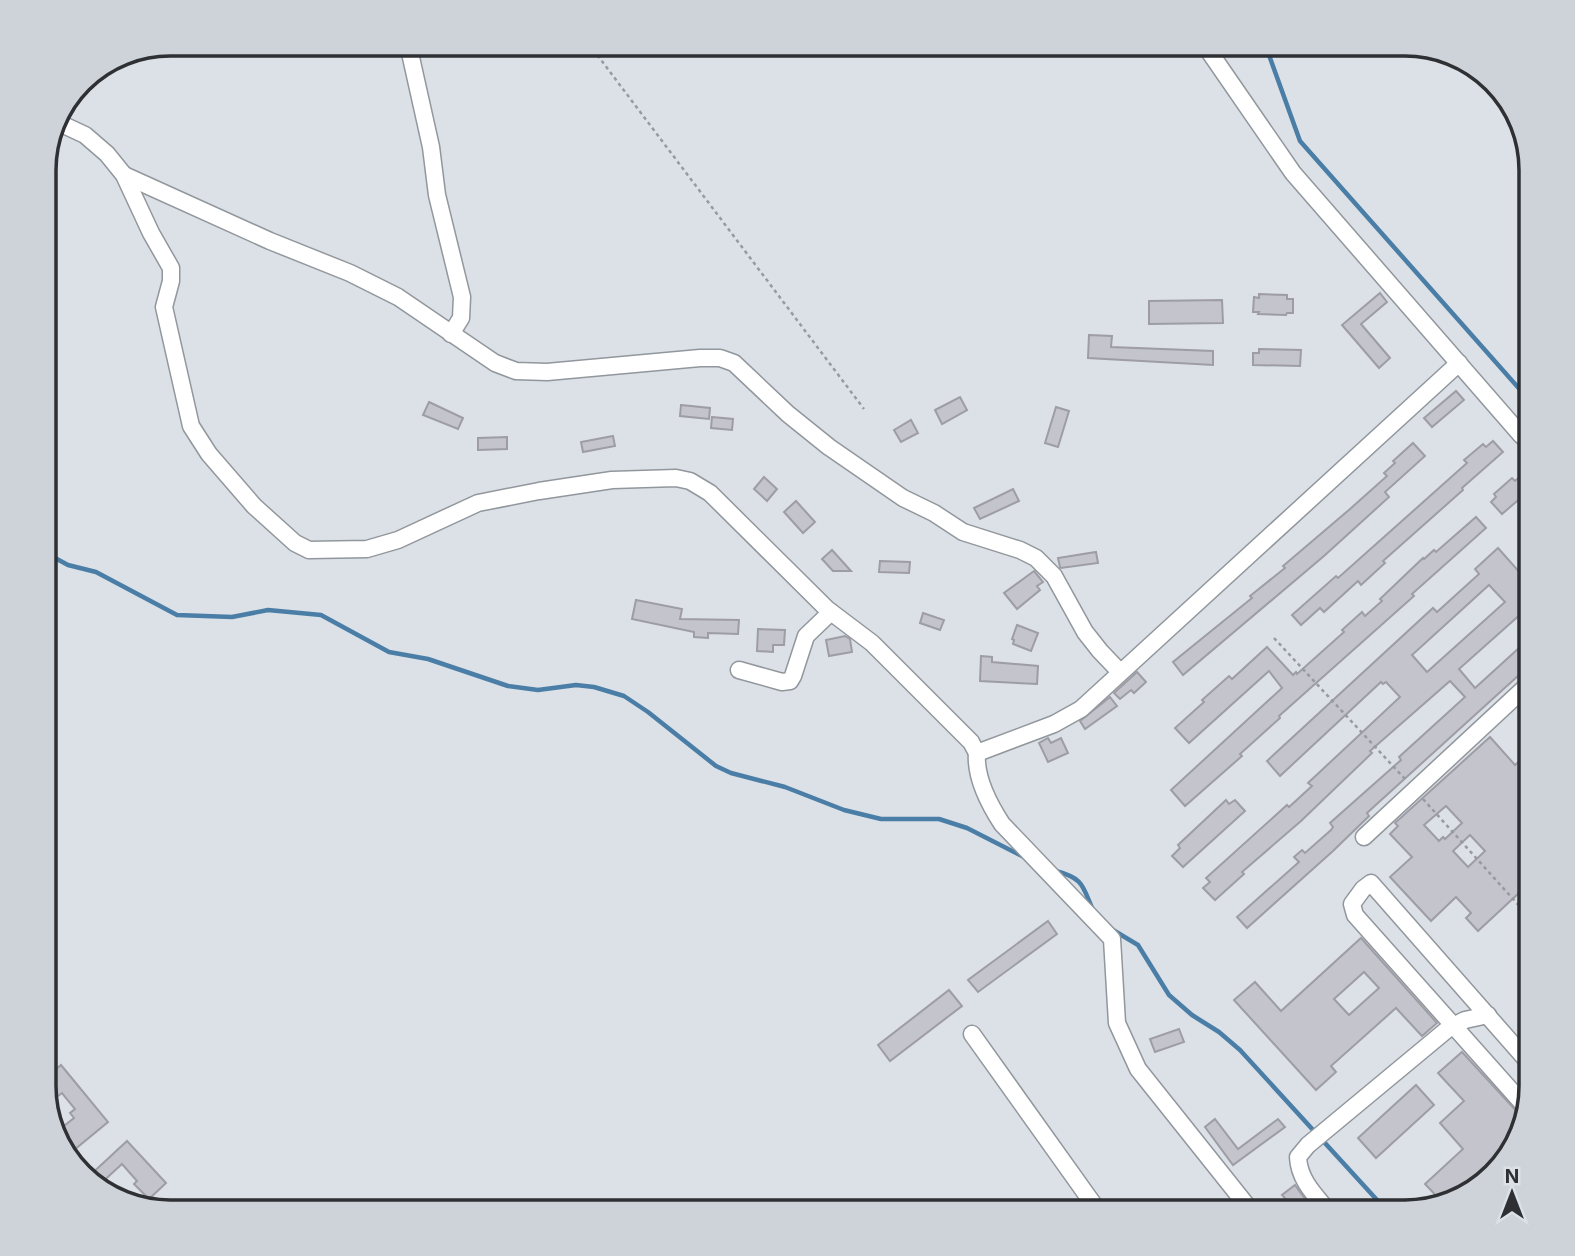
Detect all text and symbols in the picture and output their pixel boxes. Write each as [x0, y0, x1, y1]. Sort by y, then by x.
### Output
north arrow [1477, 1158, 1547, 1228]
text: N [1505, 1165, 1519, 1188]

